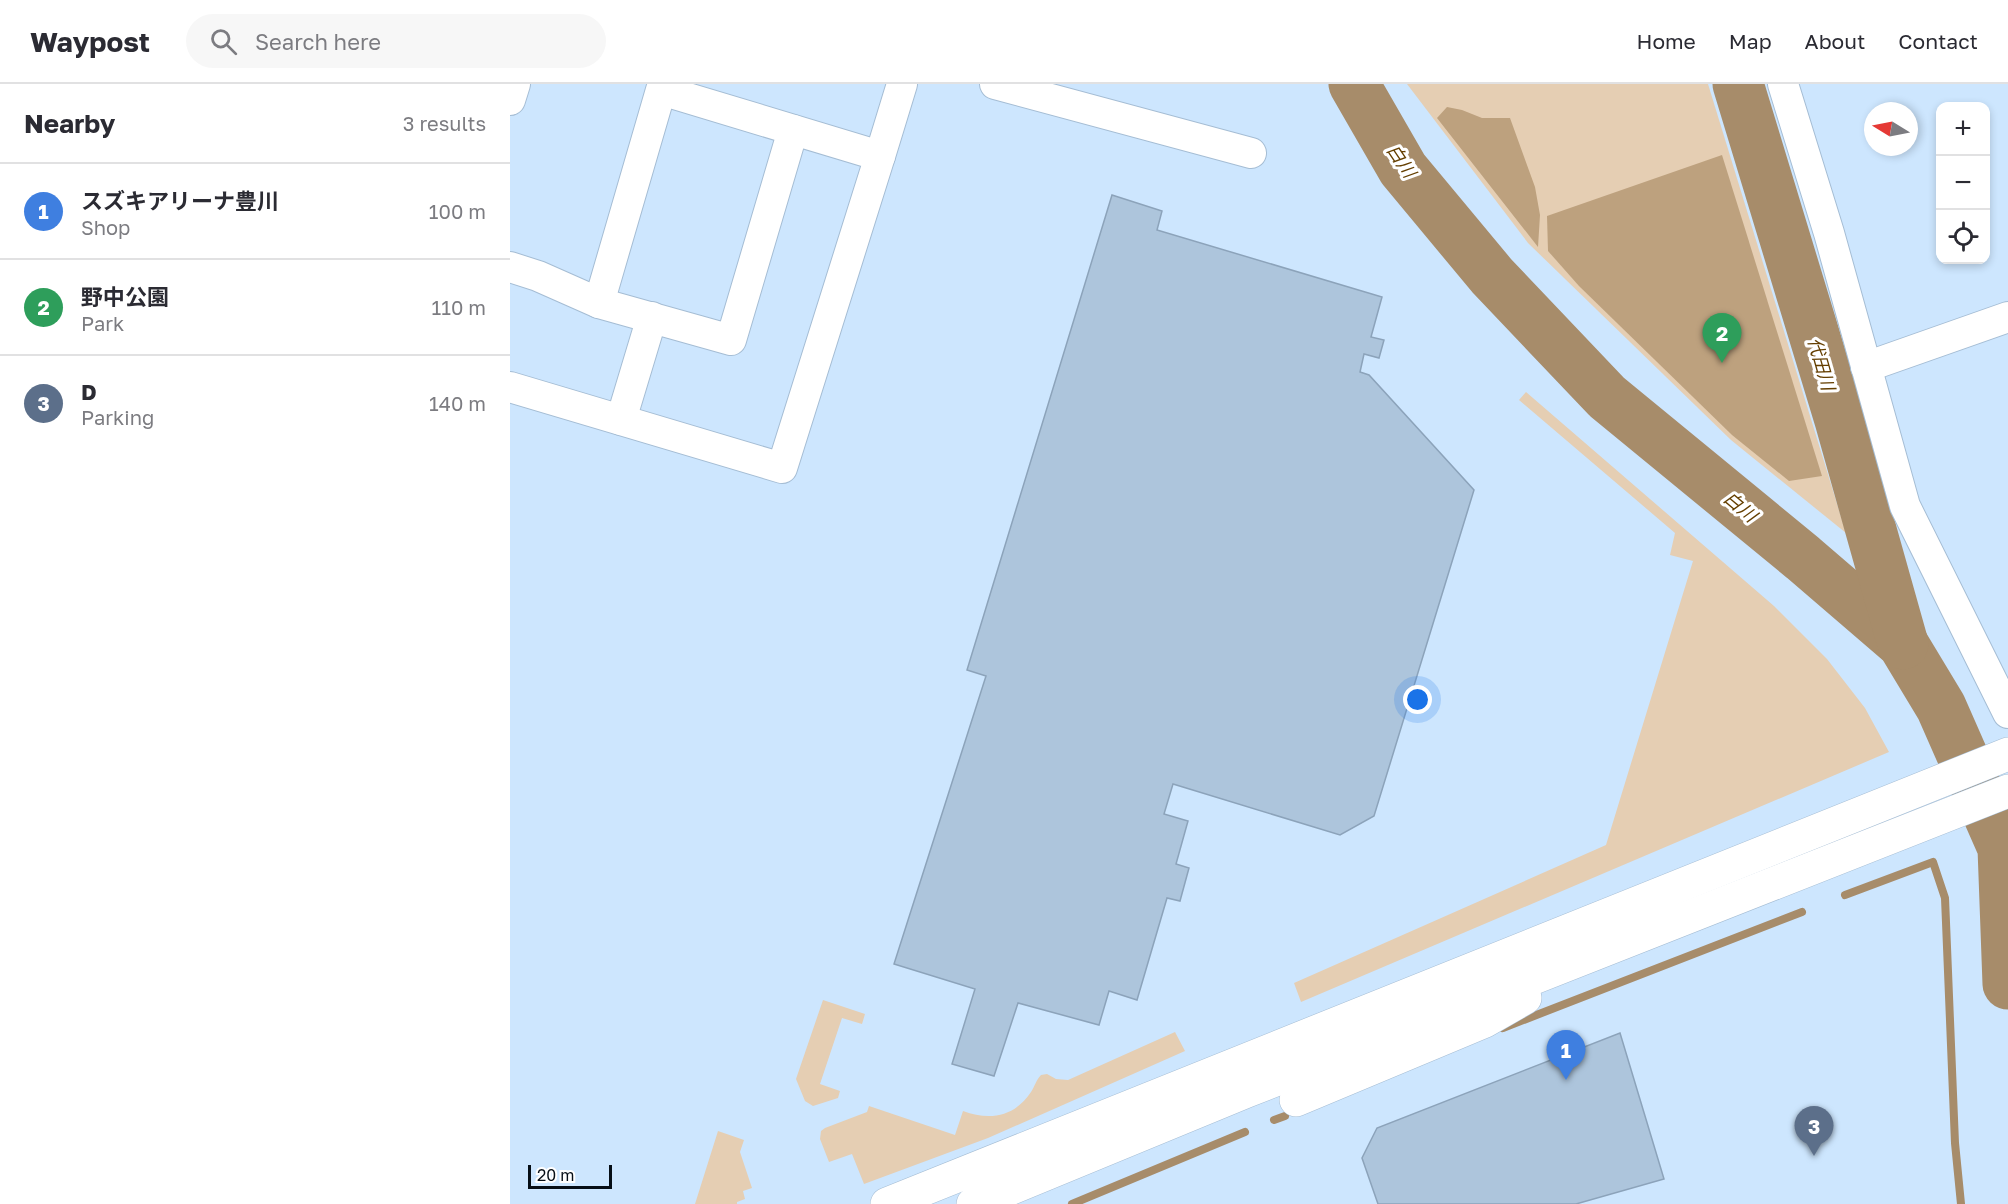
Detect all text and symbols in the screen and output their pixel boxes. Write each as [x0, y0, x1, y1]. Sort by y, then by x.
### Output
search box [186, 14, 606, 68]
text: Waypost [30, 25, 150, 58]
icon: search [207, 25, 240, 58]
text: Search here [255, 28, 381, 55]
text: Home [1636, 28, 1696, 54]
text: Map [1729, 28, 1772, 54]
text: About [1805, 28, 1865, 54]
text: Contact [1898, 28, 1978, 54]
north arrow [1864, 102, 1918, 156]
map controls [1936, 102, 1990, 264]
button: + [1936, 102, 1990, 156]
text: Nearby [24, 108, 115, 139]
text: 3 results [403, 111, 486, 135]
water label: 白川 [1383, 139, 1422, 183]
button: − [1936, 156, 1990, 210]
text: スズキアリーナ豊川 [81, 187, 279, 214]
text: 1 [38, 199, 49, 223]
text: 100 m [429, 199, 486, 223]
button: locate [1936, 210, 1990, 264]
text: Shop [81, 215, 130, 239]
text: 野中公園 [81, 283, 169, 310]
text: 2 [37, 295, 50, 319]
text: 110 m [432, 295, 486, 319]
text: Park [81, 311, 124, 335]
pin: 2 [1702, 314, 1742, 363]
water label: 代田川 [1804, 335, 1841, 395]
text: D [81, 378, 97, 405]
text: 3 [37, 391, 50, 415]
text: 140 m [429, 391, 486, 415]
text: Parking [81, 405, 154, 429]
water label: 白川 [1720, 486, 1763, 528]
your location [1403, 685, 1432, 714]
pin: 1 [1546, 1030, 1586, 1080]
pin: 3 [1794, 1106, 1834, 1156]
scale bar [528, 1162, 612, 1190]
text: 20 m [537, 1165, 574, 1185]

